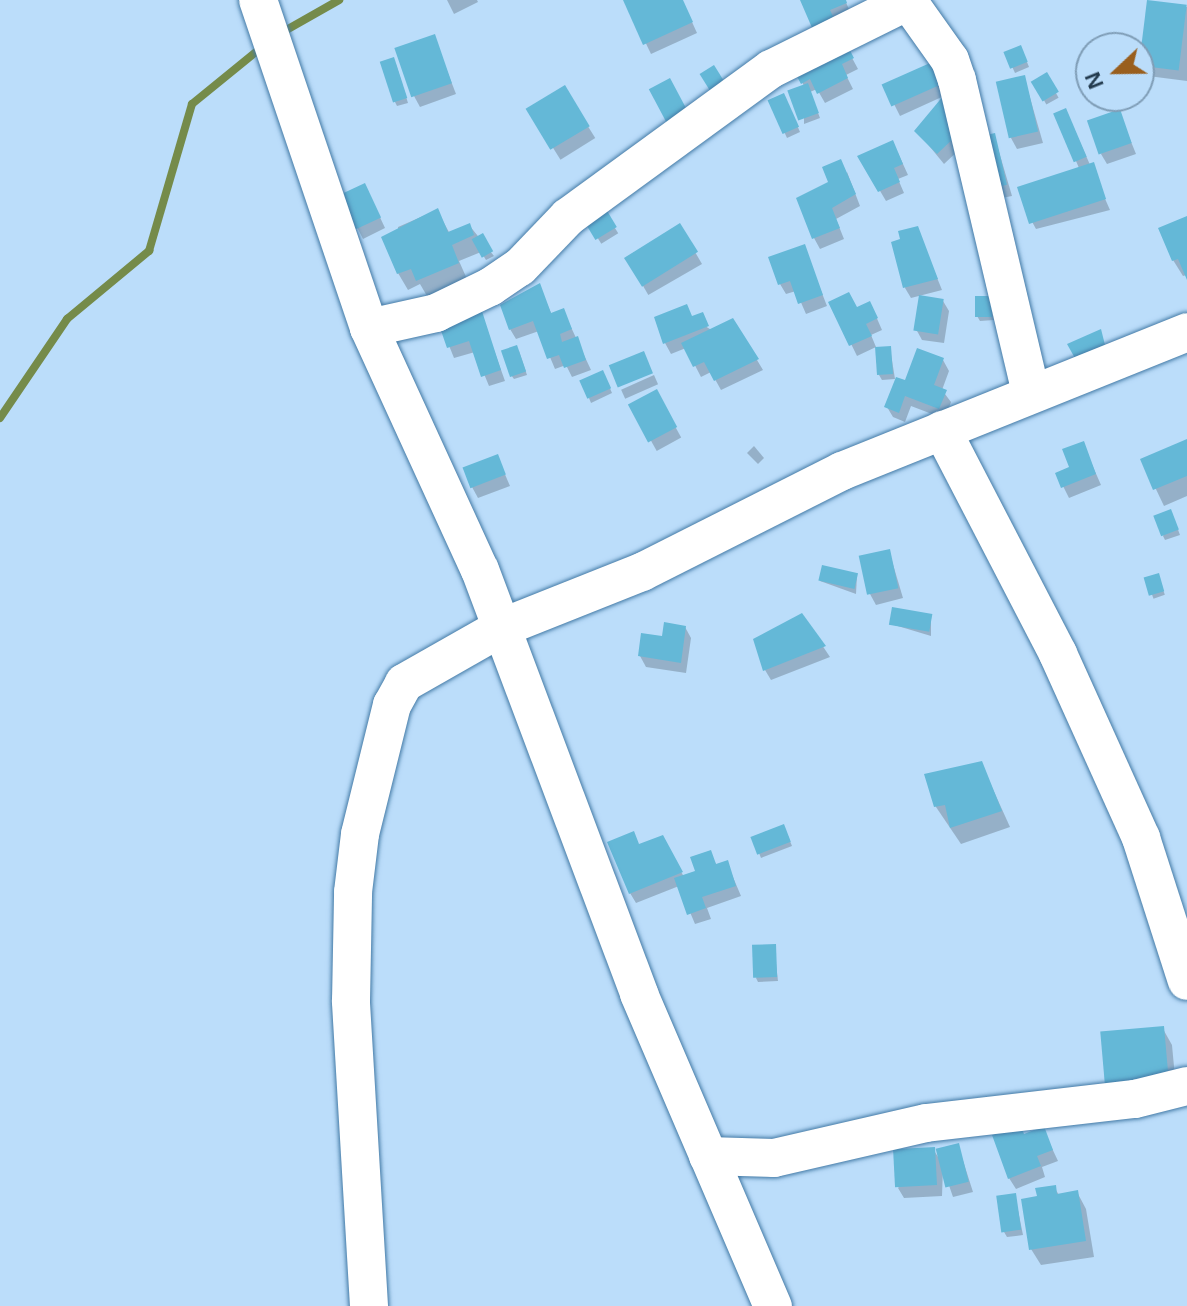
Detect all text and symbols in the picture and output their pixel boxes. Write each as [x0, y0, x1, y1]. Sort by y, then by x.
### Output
north arrow [1075, 32, 1155, 112]
text: N [1080, 68, 1109, 92]

